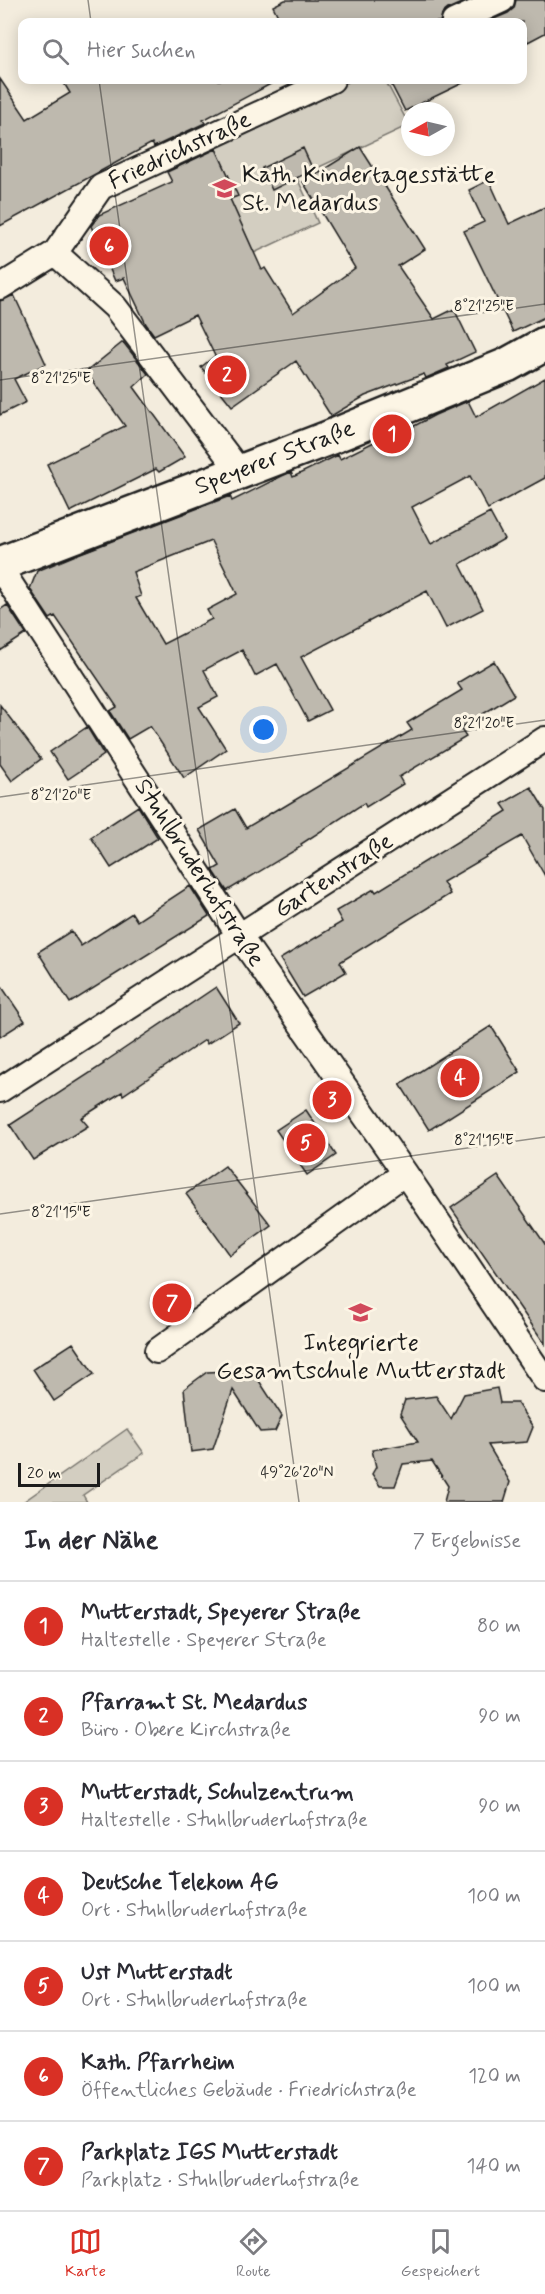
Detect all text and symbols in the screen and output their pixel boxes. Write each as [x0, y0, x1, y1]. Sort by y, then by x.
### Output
search box [18, 18, 527, 84]
icon: search [39, 35, 72, 68]
text: Hier suchen [87, 37, 196, 65]
north arrow [401, 102, 455, 156]
street label: Friedrichstraße [104, 104, 256, 198]
place label: Kath. Kindertagesstätte St. Medardus [242, 160, 495, 219]
school or university icon: Kath. Kindertagesstätte St. Medardus [211, 176, 237, 202]
pin: 6 [90, 224, 128, 268]
text: 8°21'25"E [454, 297, 514, 317]
pin: 2 [208, 352, 246, 398]
text: 8°21'25"E [31, 369, 91, 389]
pin: 1 [372, 412, 412, 456]
street label: Speyerer Straße [191, 413, 359, 503]
text: 8°21'20"E [454, 714, 515, 734]
your location [249, 715, 278, 744]
street label: Stuhlbruderhofstraße [127, 773, 271, 973]
text: 8°21'20"E [31, 786, 92, 806]
street label: Gartenstraße [269, 826, 399, 926]
pin: 4 [440, 1056, 480, 1100]
pin: 3 [312, 1078, 352, 1122]
pin: 5 [286, 1120, 326, 1166]
text: 8°21'15"E [454, 1131, 514, 1151]
text: 8°21'15"E [31, 1203, 91, 1223]
pin: 7 [152, 1280, 192, 1326]
school or university icon: Integrierte Gesamtschule Mutterstadt [348, 1300, 374, 1326]
place label: Integrierte Gesamtschule Mutterstadt [216, 1328, 506, 1387]
scale bar [18, 1460, 100, 1488]
text: 20 m [27, 1463, 61, 1484]
text: 49°26'20"N [261, 1463, 333, 1483]
text: In der Nähe [24, 1524, 158, 1558]
text: 7 Ergebnisse [413, 1528, 521, 1555]
text: Mutterstadt, Speyerer Straße [81, 1599, 361, 1627]
text: 1 [39, 1613, 48, 1640]
text: 80 m [477, 1613, 521, 1640]
text: Haltestelle · Speyerer Straße [81, 1627, 327, 1654]
text: Pfarramt St. Medardus [81, 1689, 307, 1717]
text: 2 [39, 1703, 48, 1730]
text: 90 m [478, 1703, 521, 1730]
text: Büro · Obere Kirchstraße [81, 1717, 291, 1744]
text: Mutterstadt, Schulzentrum [81, 1779, 354, 1807]
text: 3 [39, 1793, 48, 1820]
text: 90 m [478, 1793, 521, 1820]
text: Haltestelle · Stuhlbruderhofstraße [81, 1807, 368, 1834]
text: Deutsche Telekom AG [81, 1869, 278, 1897]
text: 4 [38, 1883, 49, 1910]
text: 100 m [467, 1883, 521, 1910]
text: Ort · Stuhlbruderhofstraße [81, 1897, 308, 1924]
text: Ust Mutterstadt [81, 1959, 233, 1987]
text: 5 [38, 1973, 50, 2000]
text: 100 m [467, 1973, 521, 2000]
text: Ort · Stuhlbruderhofstraße [81, 1987, 308, 2014]
text: Kath. Pfarrheim [81, 2049, 235, 2077]
text: 6 [38, 2063, 49, 2090]
text: 120 m [468, 2063, 521, 2090]
text: Öffentliches Gebäude · Friedrichstraße [81, 2077, 416, 2104]
text: Parkplatz IGS Mutterstadt [81, 2139, 338, 2167]
text: 7 [37, 2153, 50, 2180]
text: 140 m [467, 2153, 521, 2180]
text: Parkplatz · Stuhlbruderhofstraße [81, 2167, 359, 2194]
tab: Karte [65, 2225, 106, 2282]
tab: Route [236, 2225, 271, 2282]
tab: Gespeichert [401, 2225, 480, 2282]

